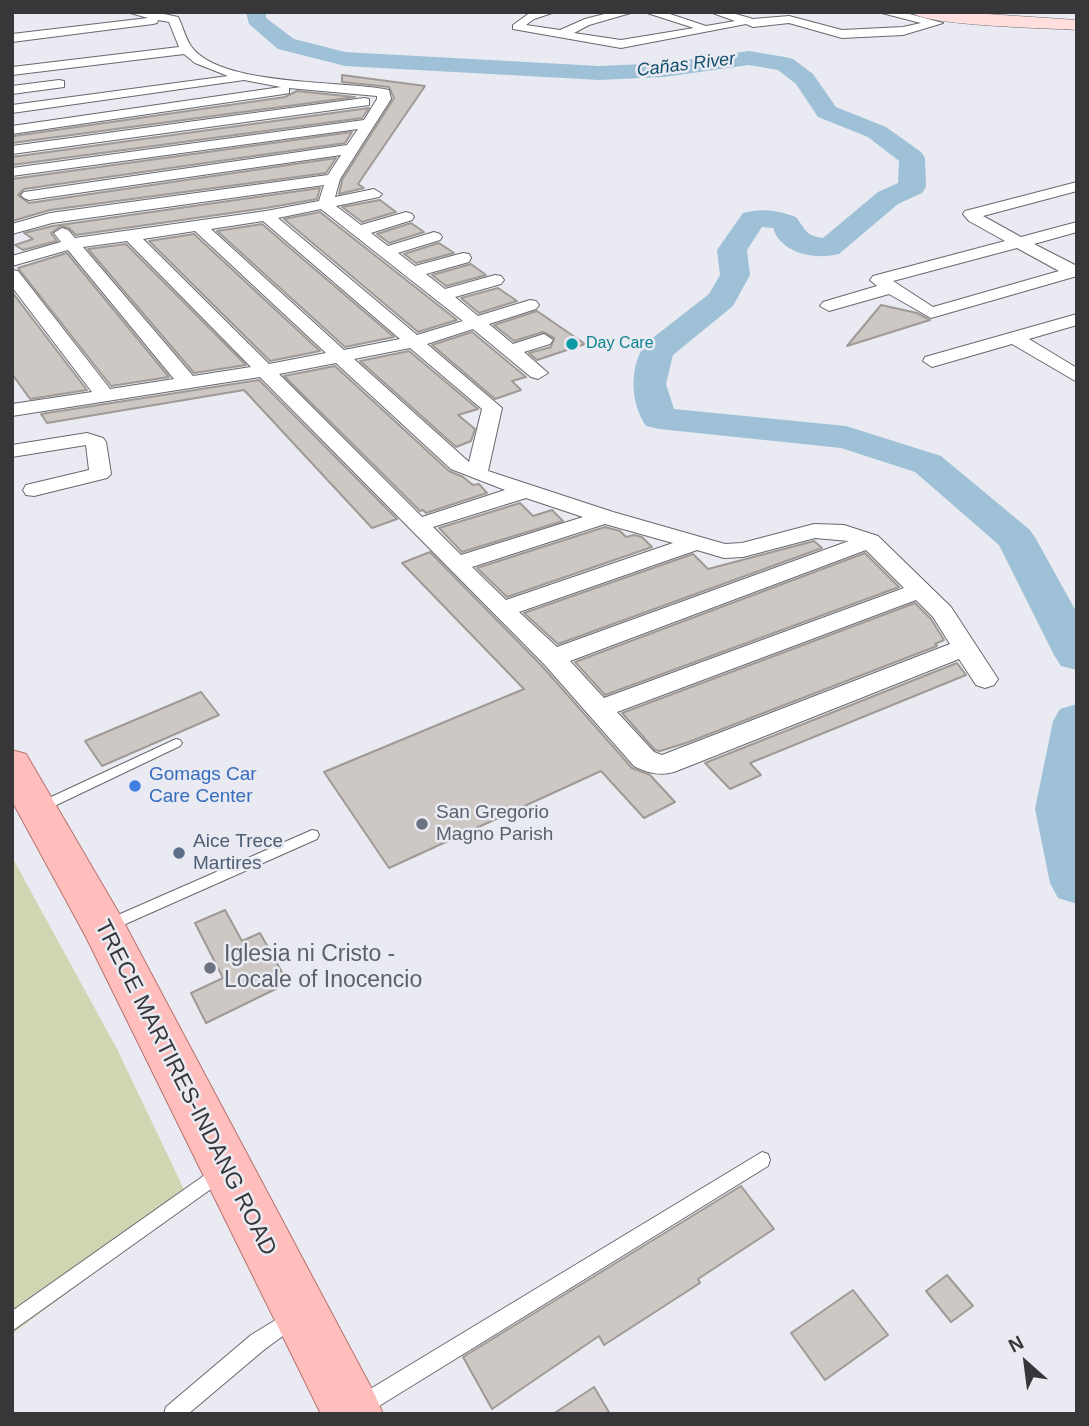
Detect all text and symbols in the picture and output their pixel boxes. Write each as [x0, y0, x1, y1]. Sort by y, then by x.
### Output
water label: Cañas River [636, 48, 736, 82]
place label: Day Care [586, 334, 654, 354]
marker: Day Care [564, 336, 580, 352]
place label: Gomags Car Care Center [149, 764, 257, 808]
marker: Gomags Car Care Center [127, 778, 143, 794]
place label: San Gregorio Magno Parish [436, 802, 553, 846]
marker: San Gregorio Magno Parish [414, 816, 430, 832]
place label: Aice Trece Martires [193, 831, 283, 875]
marker: Aice Trece Martires [171, 845, 187, 861]
street label: TRECE MARTIRES-INDANG ROAD [88, 916, 282, 1260]
place label: Iglesia ni Cristo - Locale of Inocencio [224, 941, 422, 995]
marker: Iglesia ni Cristo - Locale of Inocencio [202, 960, 218, 976]
north arrow [991, 1328, 1061, 1398]
text: N [1005, 1332, 1027, 1357]

